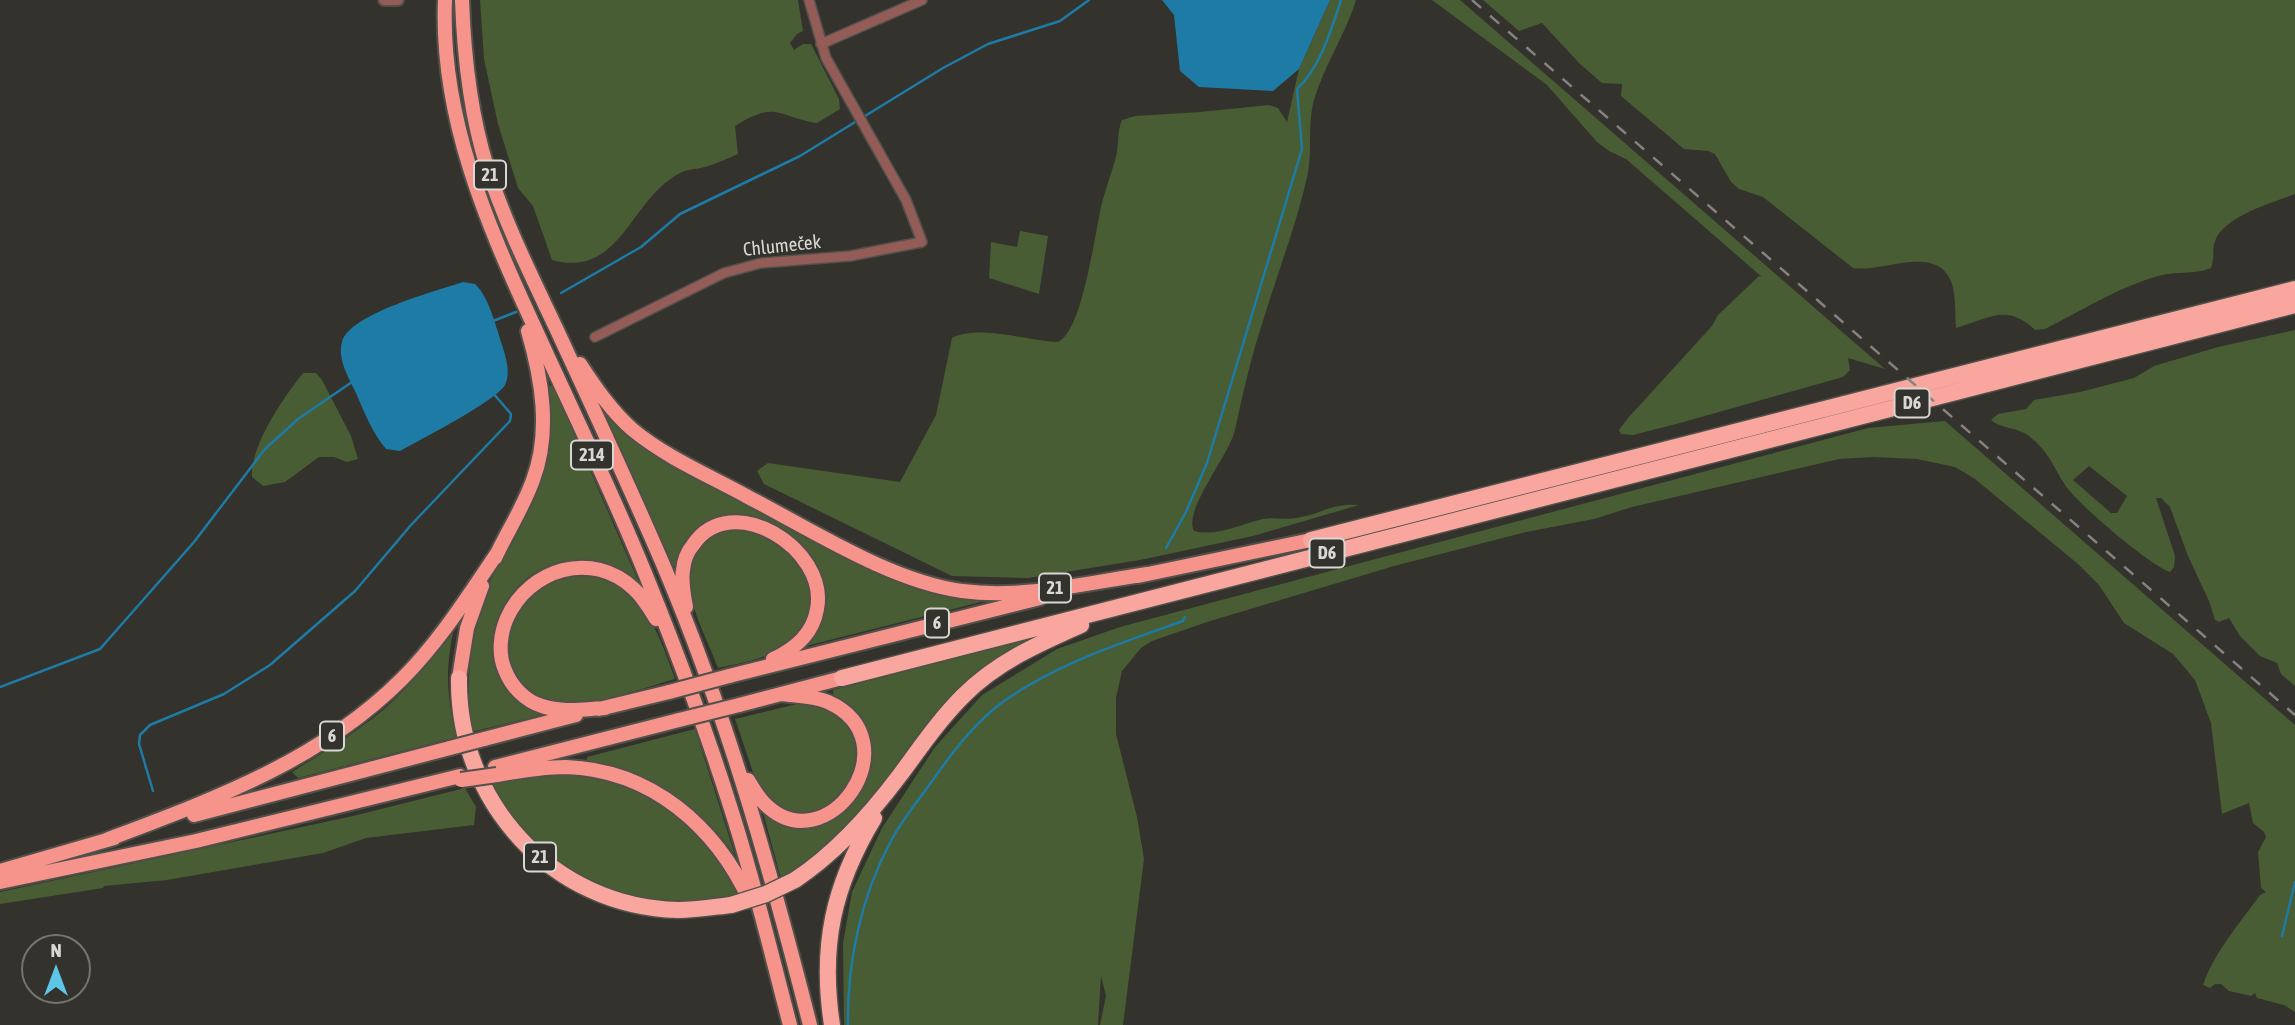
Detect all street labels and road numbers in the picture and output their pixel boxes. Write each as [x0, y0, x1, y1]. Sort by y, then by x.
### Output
road number: 21 [474, 160, 506, 190]
street label: Chlumeček [742, 231, 822, 261]
road number: D6 [1895, 388, 1930, 418]
road number: 214 [571, 440, 613, 470]
road number: D6 [1310, 538, 1344, 568]
road number: 21 [1039, 574, 1071, 602]
road number: 6 [925, 608, 949, 638]
road number: 6 [320, 722, 344, 750]
road number: 21 [524, 842, 556, 872]

